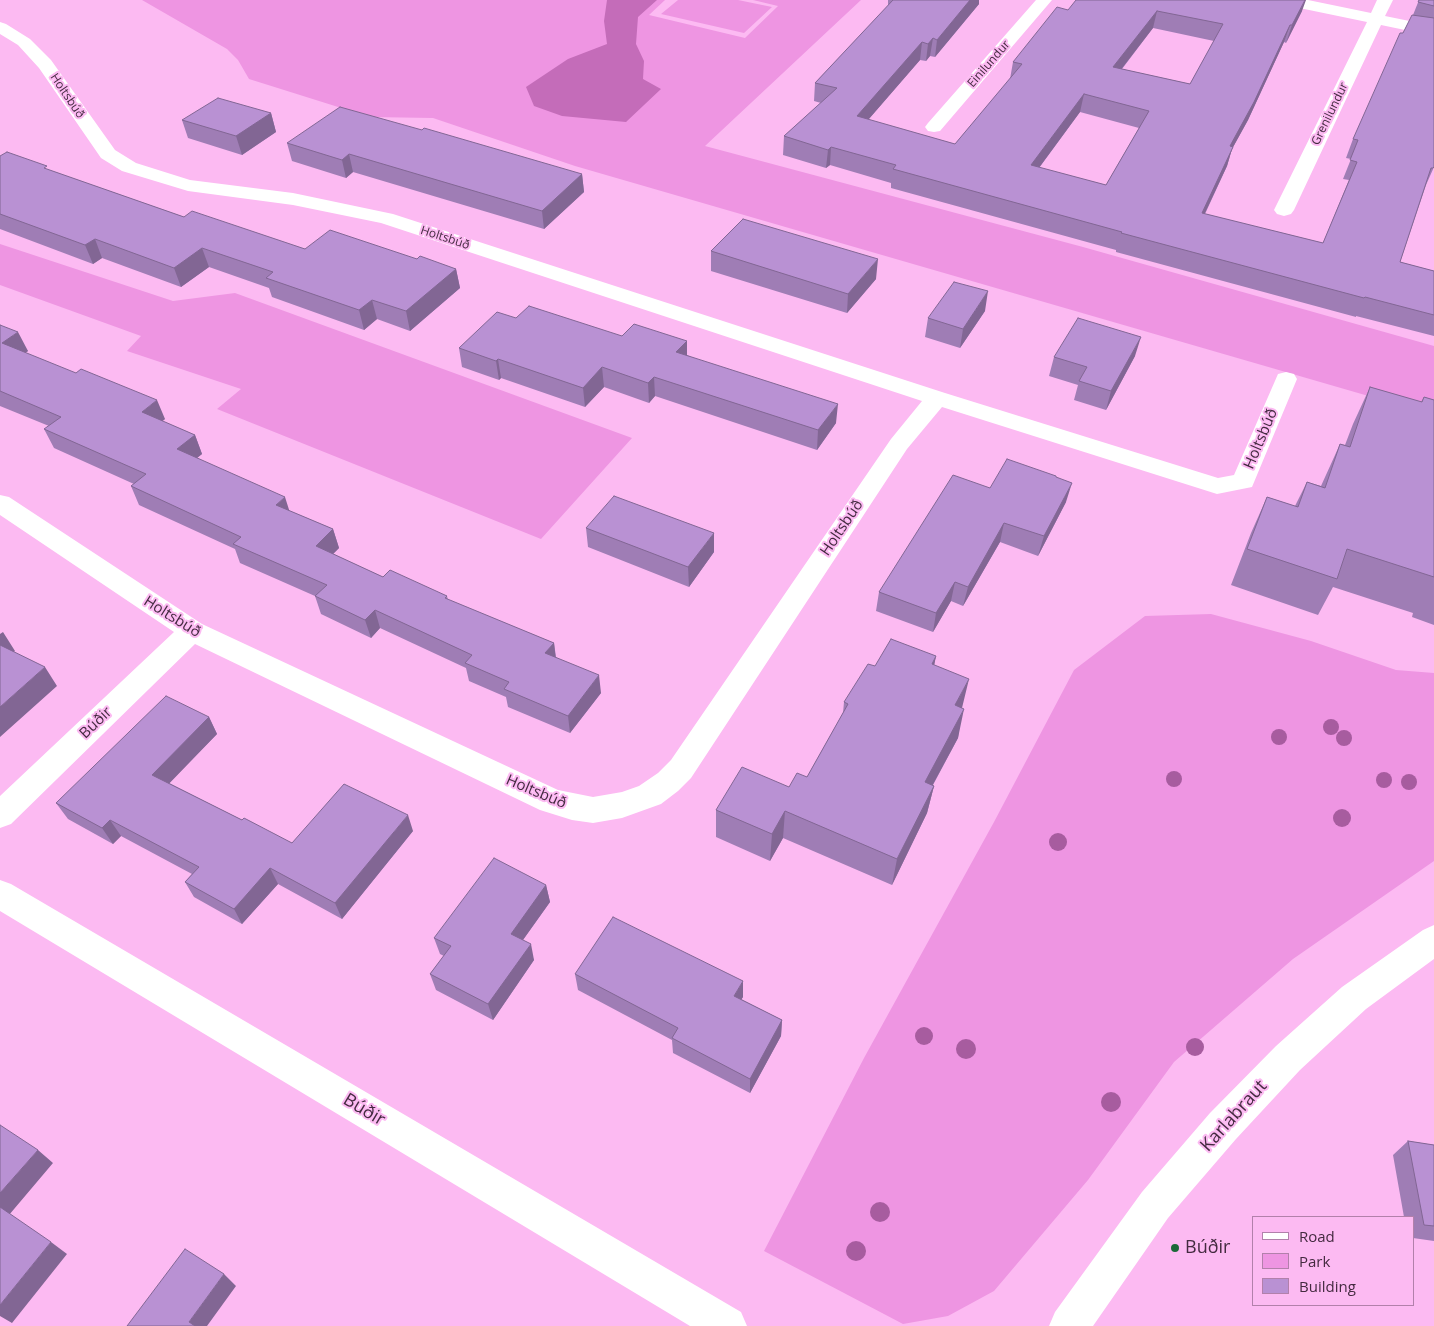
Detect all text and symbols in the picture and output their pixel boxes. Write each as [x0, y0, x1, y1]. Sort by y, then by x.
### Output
street label: Einilundur [965, 38, 1013, 90]
street label: Holtsbúð [47, 71, 87, 121]
street label: Grenilundur [1309, 80, 1351, 148]
street label: Holtsbúð [419, 223, 471, 253]
street label: Holtsbúð [1240, 406, 1282, 472]
street label: Holtsbúð [817, 497, 867, 559]
street label: Holtsbúð [140, 592, 204, 642]
street label: Búðir [76, 703, 116, 743]
street label: Holtsbúð [503, 771, 569, 813]
street label: Karlabraut [1196, 1076, 1272, 1156]
street label: Búðir [339, 1089, 389, 1131]
legend [1252, 1216, 1414, 1306]
text: Road [1299, 1226, 1335, 1246]
place label: Búðir [1185, 1237, 1230, 1259]
marker: Búðir [1169, 1242, 1181, 1254]
text: Park [1299, 1251, 1330, 1271]
text: Building [1299, 1276, 1356, 1296]

